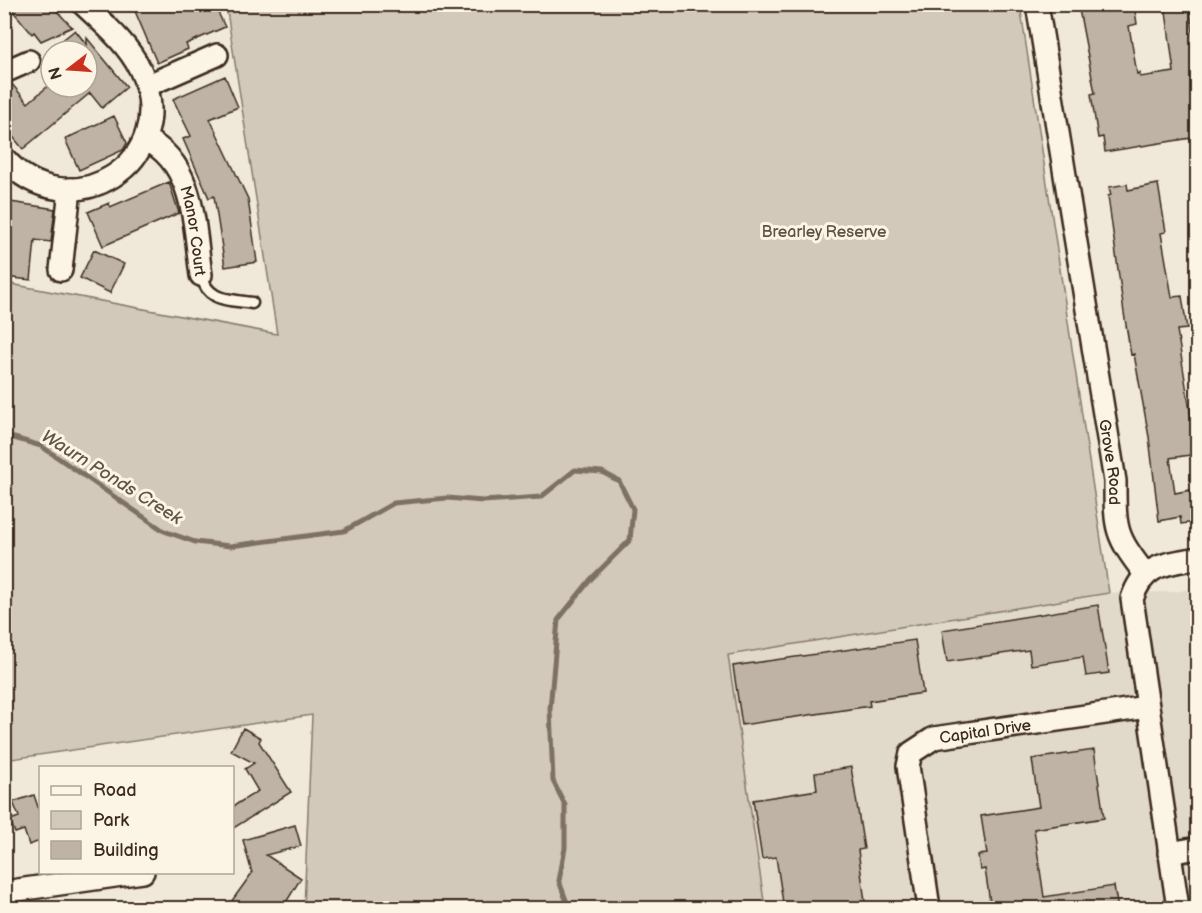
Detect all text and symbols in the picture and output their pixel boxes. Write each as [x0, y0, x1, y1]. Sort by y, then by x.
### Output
north arrow [39, 39, 99, 99]
text: N [45, 64, 67, 81]
street label: Manor Court [175, 184, 209, 278]
park label: Brearley Reserve [761, 223, 887, 242]
street label: Grove Road [1094, 418, 1123, 505]
water label: Waurn Ponds Creek [38, 426, 187, 530]
street label: Capital Drive [938, 716, 1033, 748]
legend [39, 766, 234, 874]
text: Road [93, 780, 137, 801]
text: Park [93, 810, 129, 831]
text: Building [93, 840, 159, 861]

